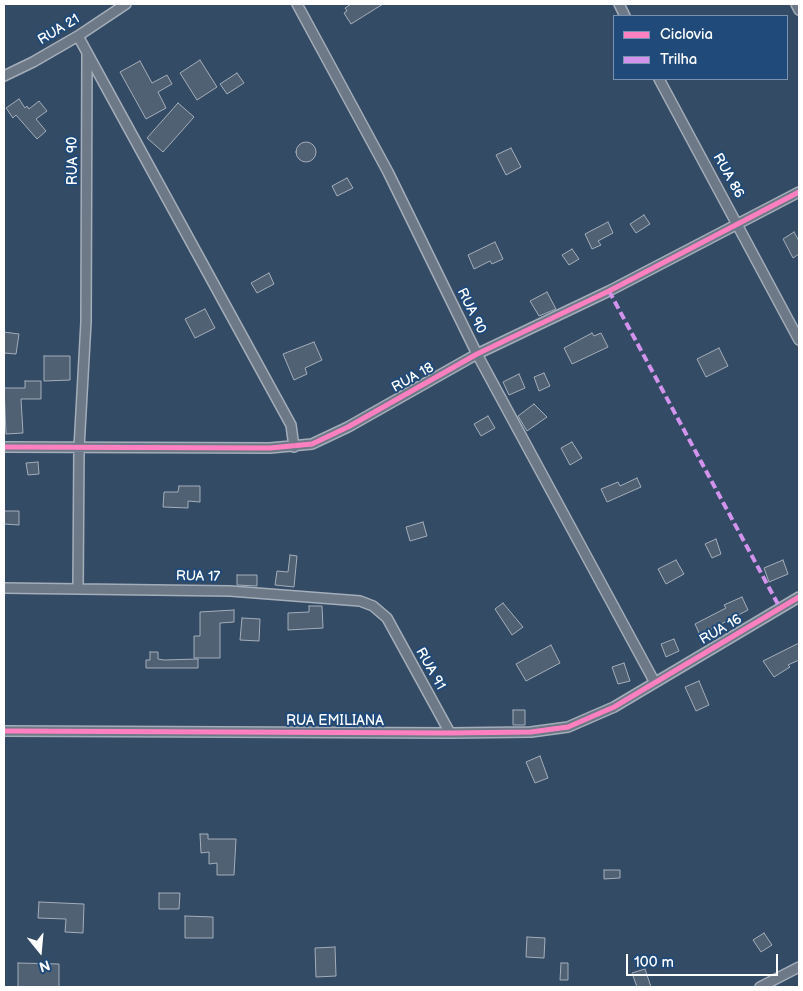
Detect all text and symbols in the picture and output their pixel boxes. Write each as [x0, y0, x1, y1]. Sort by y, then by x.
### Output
street label: RUA 21 [35, 11, 83, 49]
legend [613, 15, 788, 80]
text: Ciclovia [660, 25, 713, 44]
text: Trilha [660, 50, 697, 69]
street label: RUA 90 [65, 137, 81, 185]
street label: RUA 86 [709, 151, 747, 201]
street label: RUA 90 [453, 286, 489, 336]
street label: RUA 18 [389, 360, 437, 396]
street label: RUA 17 [176, 568, 220, 586]
street label: RUA 16 [697, 611, 745, 649]
street label: RUA 91 [412, 645, 448, 693]
street label: RUA EMILIANA [286, 713, 384, 729]
north arrow [15, 926, 65, 976]
scale bar [628, 944, 780, 976]
text: 100 m [634, 953, 674, 972]
text: N [37, 956, 52, 975]

